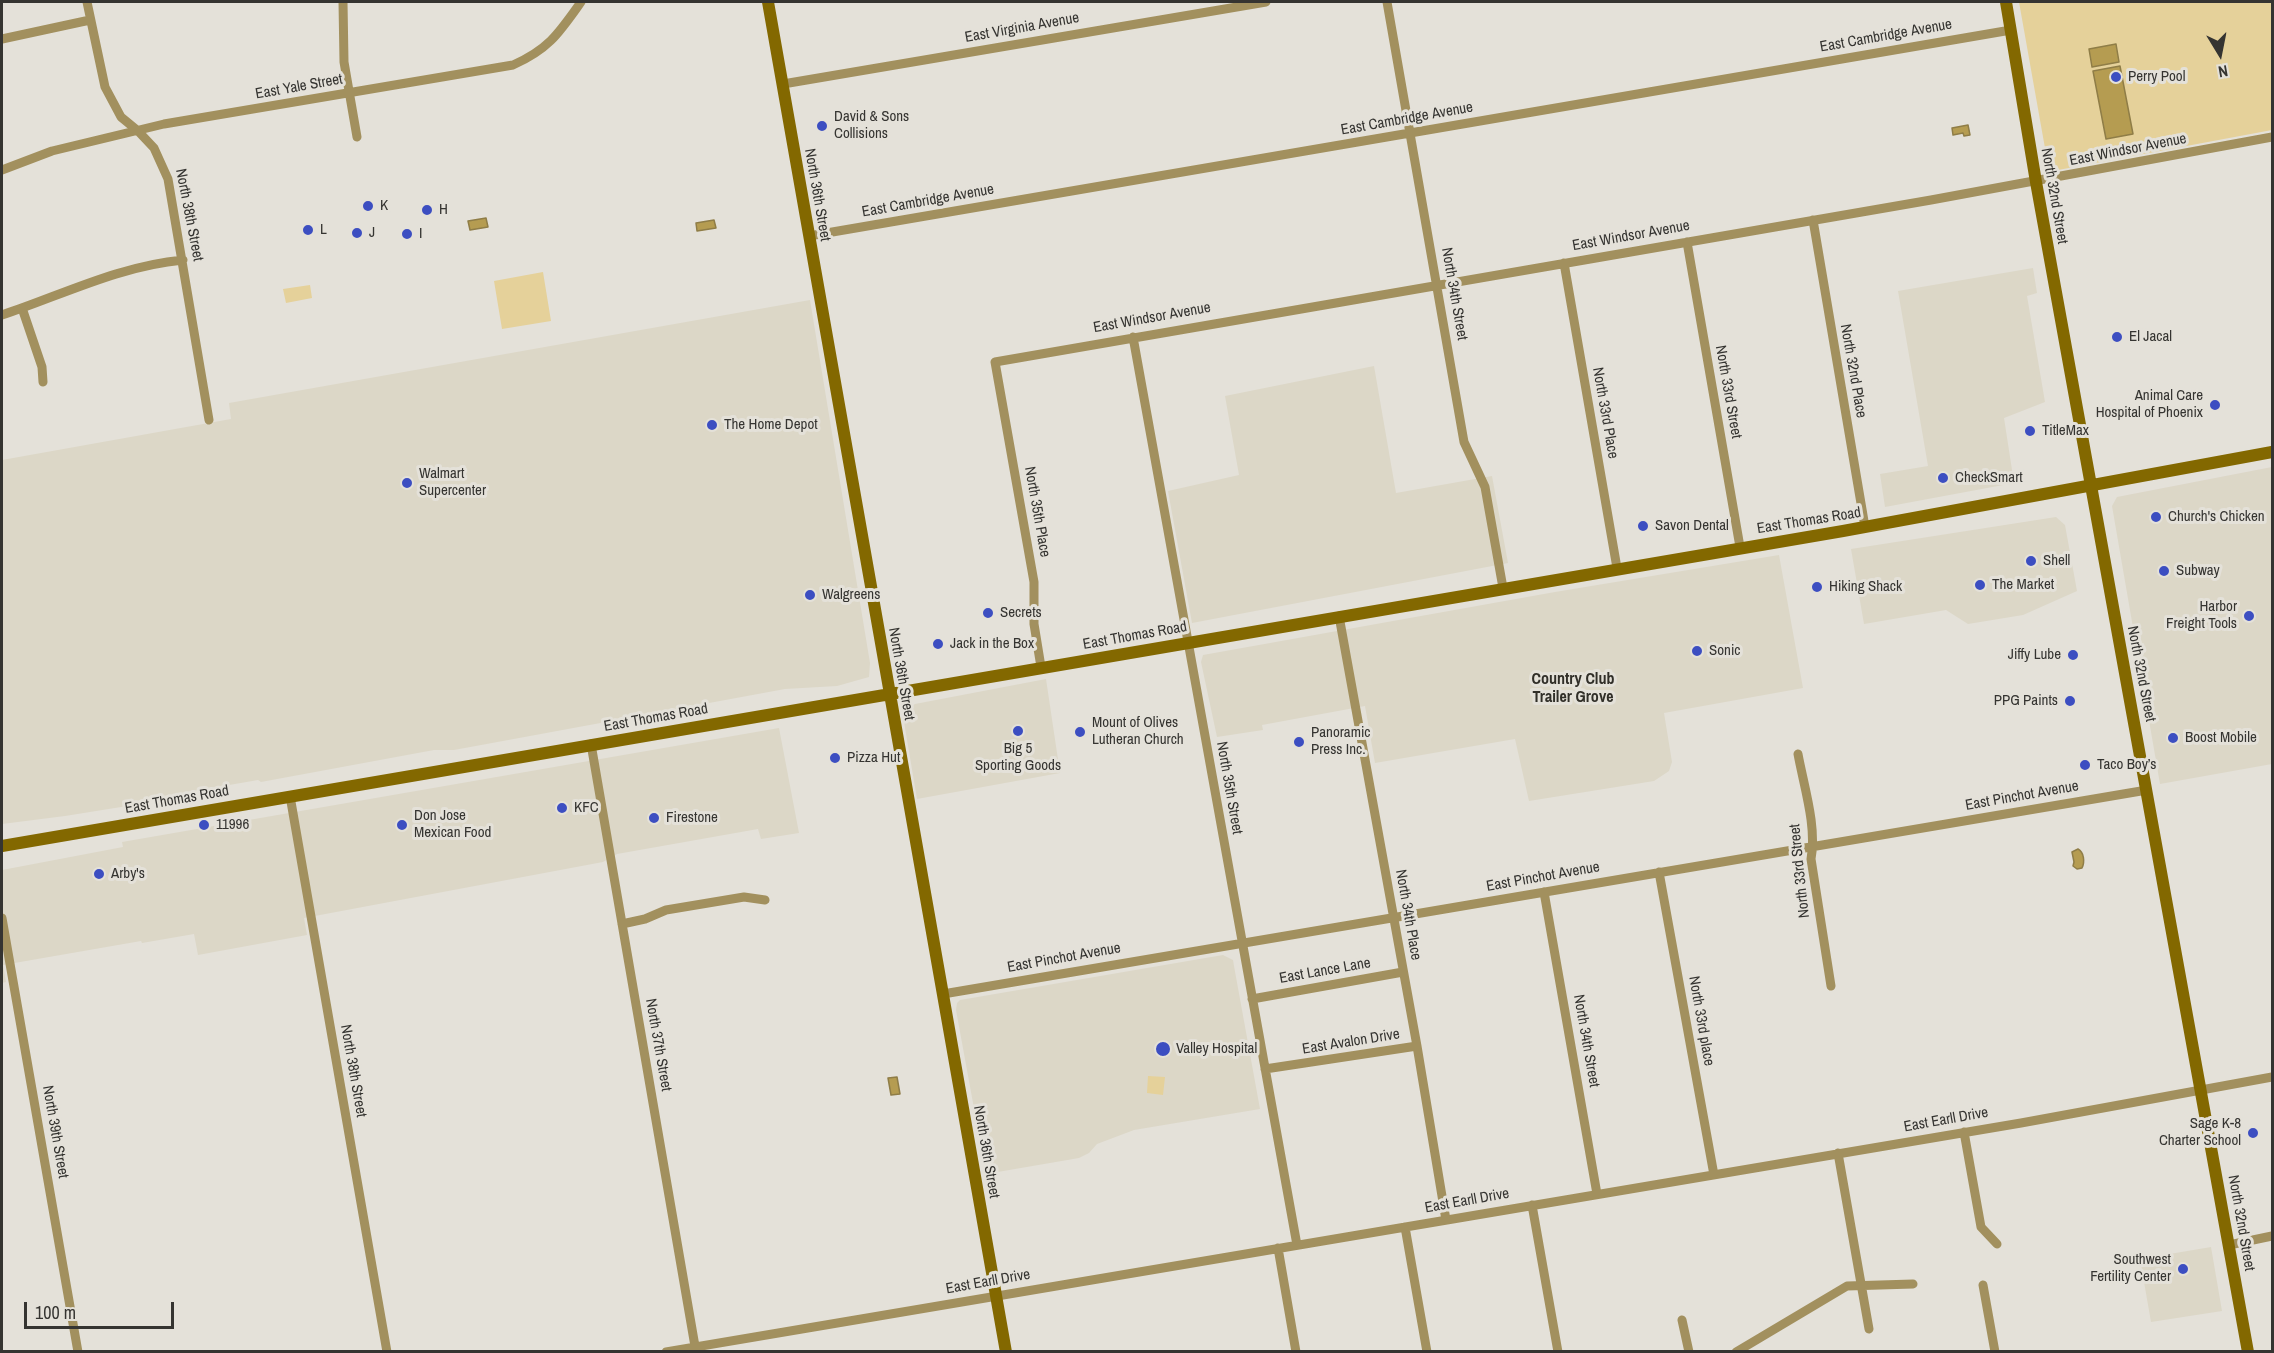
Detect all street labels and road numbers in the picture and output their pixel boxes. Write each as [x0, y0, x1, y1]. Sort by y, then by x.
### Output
street label: East Virginia Avenue [963, 9, 1081, 47]
street label: East Cambridge Avenue [1819, 16, 1953, 56]
street label: East Yale Street [254, 70, 344, 104]
street label: East Cambridge Avenue [1340, 99, 1474, 139]
street label: East Windsor Avenue [2068, 130, 2188, 170]
street label: North 36th Street [800, 147, 834, 243]
street label: North 32nd Street [2037, 147, 2071, 245]
street label: North 38th Street [171, 167, 207, 263]
street label: East Cambridge Avenue [861, 181, 995, 221]
street label: East Windsor Avenue [1571, 217, 1691, 255]
street label: North 34th Street [1437, 246, 1471, 342]
street label: East Windsor Avenue [1092, 299, 1212, 337]
street label: North 32nd Place [1836, 323, 1870, 419]
street label: North 33rd Street [1711, 344, 1745, 440]
street label: North 33rd Place [1588, 366, 1622, 460]
street label: North 35th Place [1020, 465, 1054, 559]
street label: East Thomas Road [1756, 504, 1862, 538]
street label: East Thomas Road [1082, 618, 1188, 654]
street label: North 32nd Street [2123, 625, 2159, 723]
street label: North 36th Street [884, 626, 918, 722]
street label: East Thomas Road [603, 700, 709, 736]
street label: North 35th Street [1212, 740, 1246, 836]
street label: East Pinchot Avenue [1964, 777, 2080, 815]
street label: East Thomas Road [124, 782, 230, 818]
street label: North 33rd Street [1786, 823, 1814, 919]
street label: East Pinchot Avenue [1485, 858, 1601, 896]
street label: North 34th Place [1391, 868, 1425, 962]
street label: East Pinchot Avenue [1006, 939, 1122, 977]
street label: East Lance Lane [1278, 954, 1372, 988]
street label: North 33rd place [1684, 975, 1718, 1067]
street label: North 34th Street [1569, 993, 1603, 1089]
street label: North 37th Street [641, 997, 675, 1093]
street label: North 38th Street [336, 1023, 370, 1119]
street label: East Avalon Drive [1301, 1025, 1401, 1059]
street label: North 39th Street [38, 1084, 72, 1180]
street label: North 36th Street [969, 1104, 1003, 1200]
street label: East Earll Drive [1902, 1104, 1990, 1136]
street label: North 32nd Street [2224, 1174, 2258, 1272]
street label: East Earll Drive [1423, 1185, 1511, 1217]
street label: East Earll Drive [944, 1266, 1032, 1298]

